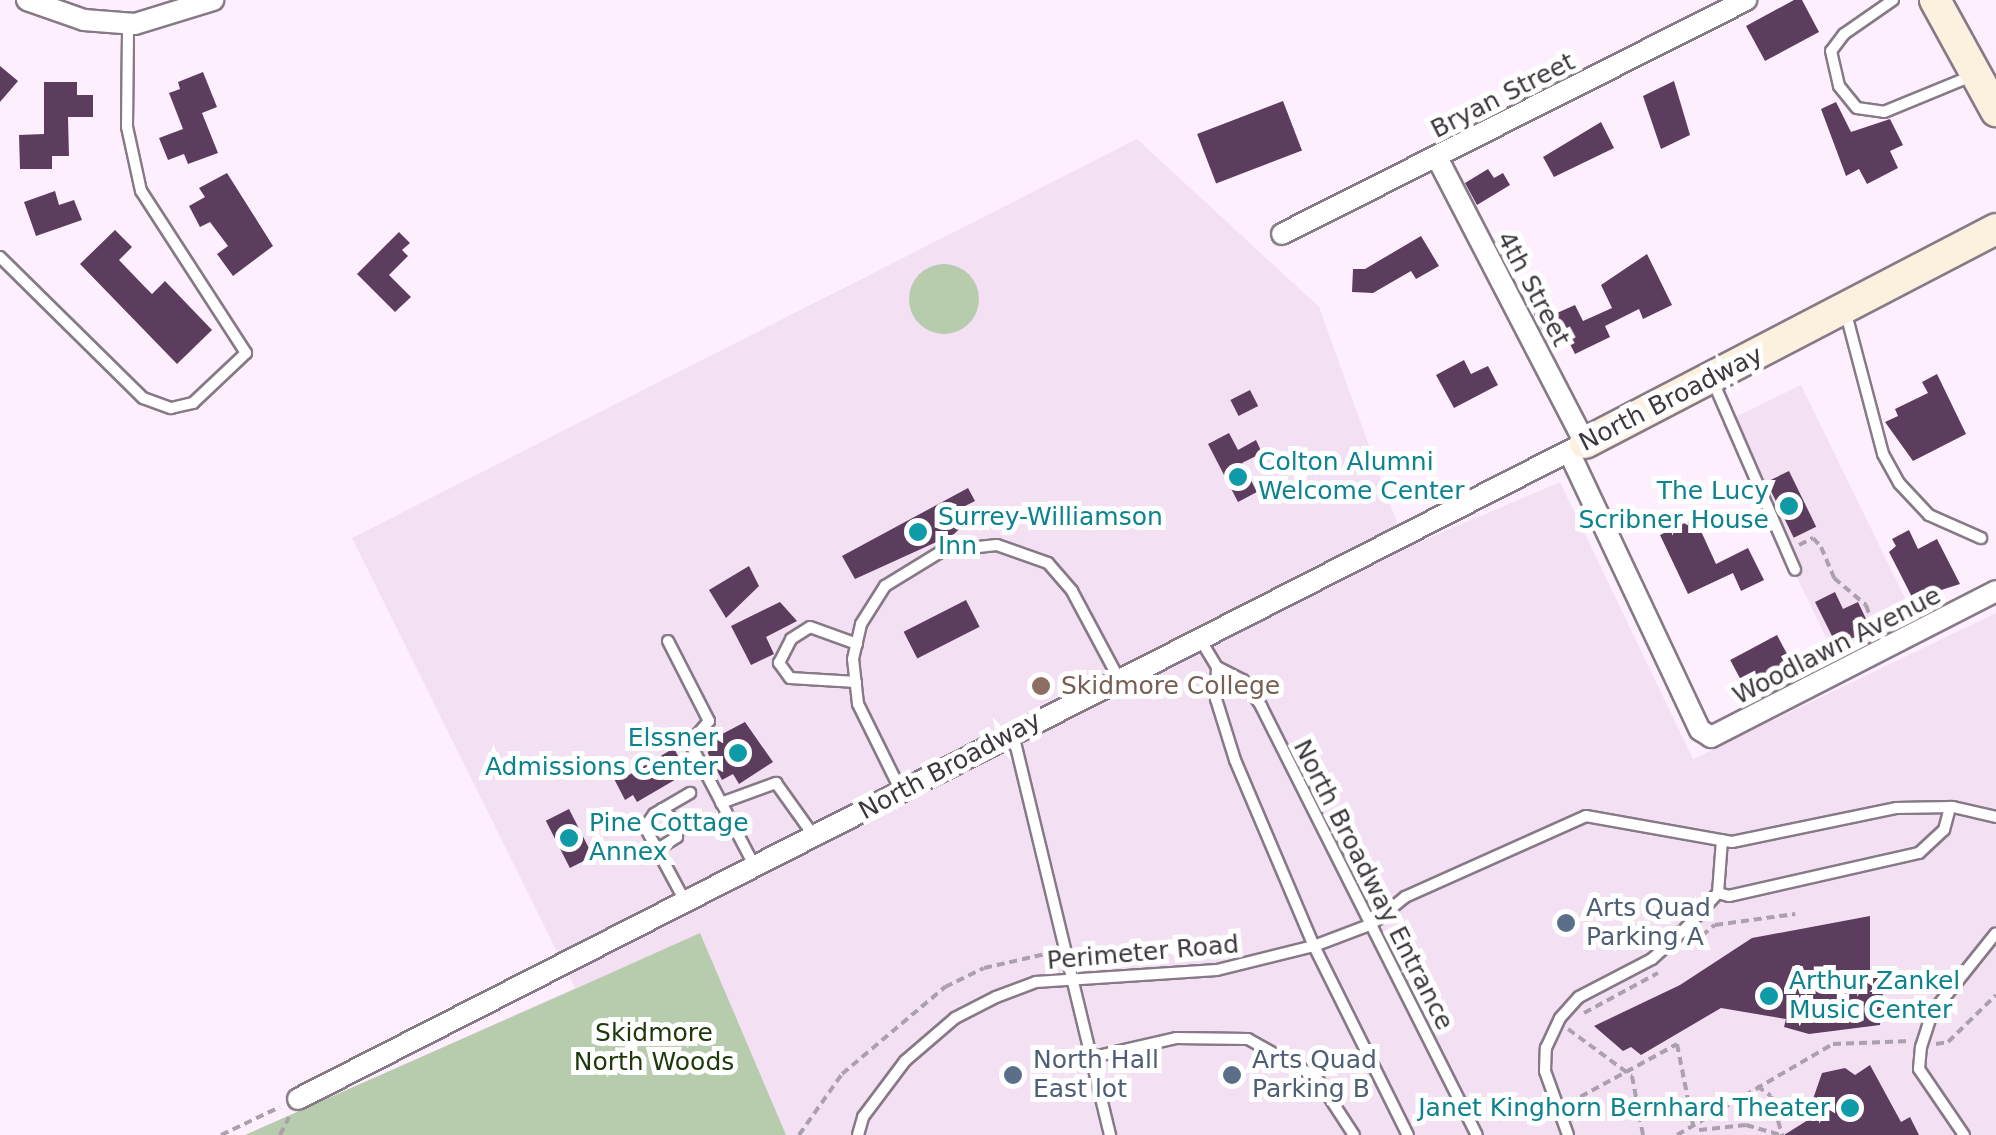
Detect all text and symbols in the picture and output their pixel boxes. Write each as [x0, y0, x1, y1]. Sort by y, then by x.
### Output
street label: Bryan Street [1426, 47, 1580, 145]
street label: 4th Street [1490, 227, 1576, 351]
street label: North Broadway [1574, 340, 1768, 458]
place label: Colton Alumni Welcome Center [1258, 448, 1464, 507]
marker: Colton Alumni Welcome Center [1227, 466, 1249, 488]
place label: The Lucy Scribner House [1578, 477, 1769, 536]
marker: The Lucy Scribner House [1778, 495, 1800, 517]
place label: Surrey-Williamson Inn [938, 503, 1163, 562]
marker: Surrey-Williamson Inn [907, 521, 929, 543]
street label: Woodlawn Avenue [1728, 581, 1946, 711]
place label: Skidmore College [1061, 671, 1280, 701]
marker: Skidmore College [1030, 675, 1052, 697]
street label: North Broadway [854, 705, 1046, 827]
place label: Elssner Admissions Center [485, 724, 718, 783]
street label: North Broadway Entrance [1287, 735, 1459, 1035]
marker: Elssner Admissions Center [727, 742, 749, 764]
place label: Pine Cottage Annex [589, 809, 749, 868]
marker: Pine Cottage Annex [558, 827, 580, 849]
place label: Arts Quad Parking A [1586, 894, 1711, 953]
marker: Arts Quad Parking A [1555, 912, 1577, 934]
street label: Perimeter Road [1046, 930, 1240, 976]
place label: Arthur Zankel Music Center [1789, 967, 1960, 1026]
marker: Arthur Zankel Music Center [1758, 985, 1780, 1007]
park label: Skidmore North Woods [574, 1019, 734, 1078]
place label: North Hall East lot [1033, 1046, 1159, 1105]
place label: Arts Quad Parking B [1252, 1046, 1377, 1105]
marker: North Hall East lot [1002, 1064, 1024, 1086]
marker: Arts Quad Parking B [1221, 1064, 1243, 1086]
place label: Janet Kinghorn Bernhard Theater [1418, 1093, 1830, 1123]
marker: Janet Kinghorn Bernhard Theater [1839, 1097, 1861, 1119]

